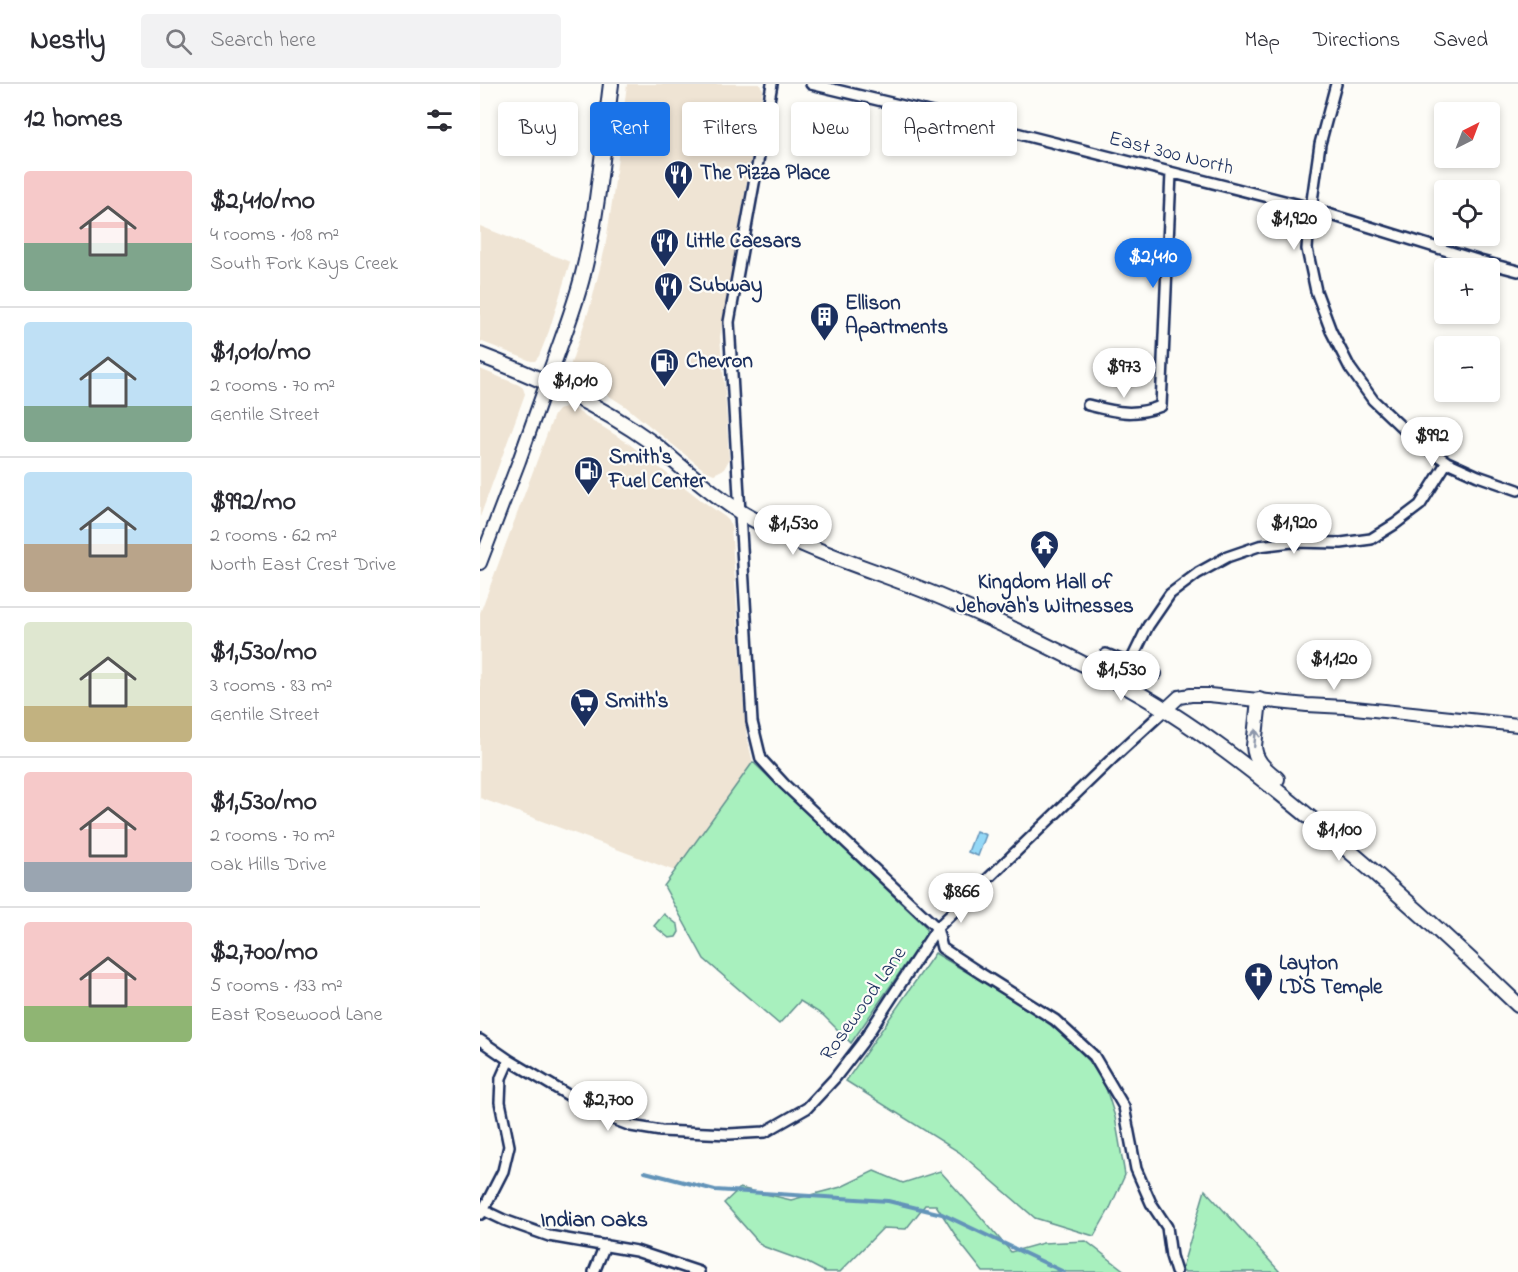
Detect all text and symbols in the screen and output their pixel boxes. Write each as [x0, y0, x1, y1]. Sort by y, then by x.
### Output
search box [141, 14, 561, 68]
text: Nestly [30, 21, 105, 62]
icon: search [162, 25, 195, 58]
text: Search here [210, 25, 316, 57]
text: Map [1244, 26, 1280, 56]
text: Directions [1313, 26, 1400, 56]
text: Saved [1433, 26, 1488, 56]
text: 12 homes [24, 101, 123, 139]
chip: Buy [498, 102, 578, 156]
chip: Rent [590, 102, 670, 156]
chip: Filters [682, 102, 779, 156]
chip: New [791, 102, 870, 156]
chip: Apartment [882, 102, 1017, 156]
north arrow [1434, 102, 1500, 168]
map controls [1434, 102, 1500, 402]
icon: filters [423, 104, 456, 137]
street label: East 300 North [1105, 124, 1237, 184]
restaurant icon: The Pizza Place [663, 158, 695, 200]
place label: The Pizza Place [700, 159, 831, 189]
button: locate [1434, 180, 1500, 246]
text: $2,410/mo [210, 183, 315, 221]
icon: home [72, 195, 144, 267]
pin: $1,920 [1245, 200, 1343, 251]
text: $1,920 [1271, 205, 1317, 234]
text: 4 rooms · 108 m² [210, 221, 339, 250]
restaurant icon: Little Caesars [649, 226, 681, 268]
place label: Little Caesars [686, 227, 802, 257]
pin: $2,410 [1104, 238, 1202, 289]
text: $2,410 [1129, 243, 1177, 272]
text: South Fork Kays Creek [210, 250, 398, 279]
button: + [1434, 258, 1500, 324]
restaurant icon: Subway [652, 270, 684, 312]
place label: Subway [689, 271, 763, 303]
place label: Ellison Apartments [845, 289, 948, 343]
building icon: Ellison Apartments [808, 300, 840, 342]
text: $1,010/mo [210, 334, 311, 372]
button: − [1434, 336, 1500, 402]
icon: home [72, 346, 144, 418]
fuel station icon: Chevron [649, 346, 681, 388]
place label: Chevron [686, 347, 753, 377]
pin: $973 [1088, 348, 1160, 399]
text: $973 [1107, 353, 1141, 382]
pin: $1,010 [526, 362, 624, 413]
text: $1,010 [552, 367, 598, 396]
text: 2 rooms · 70 m² [210, 372, 335, 401]
text: Gentile Street [210, 401, 319, 430]
pin: $992 [1396, 417, 1468, 468]
text: $992 [1415, 422, 1449, 451]
place label: Smith's Fuel Center [608, 443, 706, 497]
fuel station icon: Smith's Fuel Center [572, 454, 604, 496]
text: $992/mo [210, 484, 296, 522]
icon: home [72, 496, 144, 568]
pin: $1,920 [1245, 504, 1343, 555]
pin: $1,530 [744, 505, 842, 556]
text: $1,920 [1271, 509, 1317, 538]
text: $1,530 [768, 510, 818, 539]
text: 2 rooms · 62 m² [210, 522, 337, 551]
temple icon: Kingdom Hall of Jehovah's Witnesses [1029, 528, 1061, 570]
text: North East Crest Drive [210, 551, 396, 580]
place label: Kingdom Hall of Jehovah's Witnesses [956, 568, 1134, 622]
text: $1,530/mo [210, 634, 317, 672]
pin: $1,120 [1285, 640, 1383, 691]
text: $1,120 [1311, 645, 1357, 674]
icon: home [72, 646, 144, 718]
pin: $1,530 [1072, 651, 1170, 702]
text: $1,530 [1096, 656, 1146, 685]
text: 3 rooms · 83 m² [210, 672, 332, 701]
supermarket icon: Smith's [568, 686, 600, 728]
place label: Smith's [605, 687, 669, 717]
text: Gentile Street [210, 701, 319, 730]
one-way arrow [1250, 728, 1261, 748]
text: $1,530/mo [210, 784, 317, 822]
icon: home [72, 796, 144, 868]
pin: $1,100 [1290, 811, 1388, 862]
text: $1,100 [1316, 816, 1362, 845]
text: 2 rooms · 70 m² [210, 822, 335, 851]
text: Oak Hills Drive [210, 851, 327, 880]
pin: $866 [925, 873, 997, 924]
text: $866 [942, 878, 980, 907]
text: $2,700/mo [210, 934, 318, 972]
street label: Rosewood Lane [813, 940, 915, 1067]
icon: home [72, 946, 144, 1018]
place label: Layton LDS Temple [1279, 949, 1383, 1003]
church icon: Layton LDS Temple [1242, 960, 1274, 1002]
text: 5 rooms · 133 m² [210, 972, 343, 1001]
text: East Rosewood Lane [210, 1001, 382, 1030]
pin: $2,700 [559, 1081, 657, 1132]
text: $2,700 [583, 1086, 634, 1115]
district label: Indian Oaks [540, 1205, 648, 1237]

